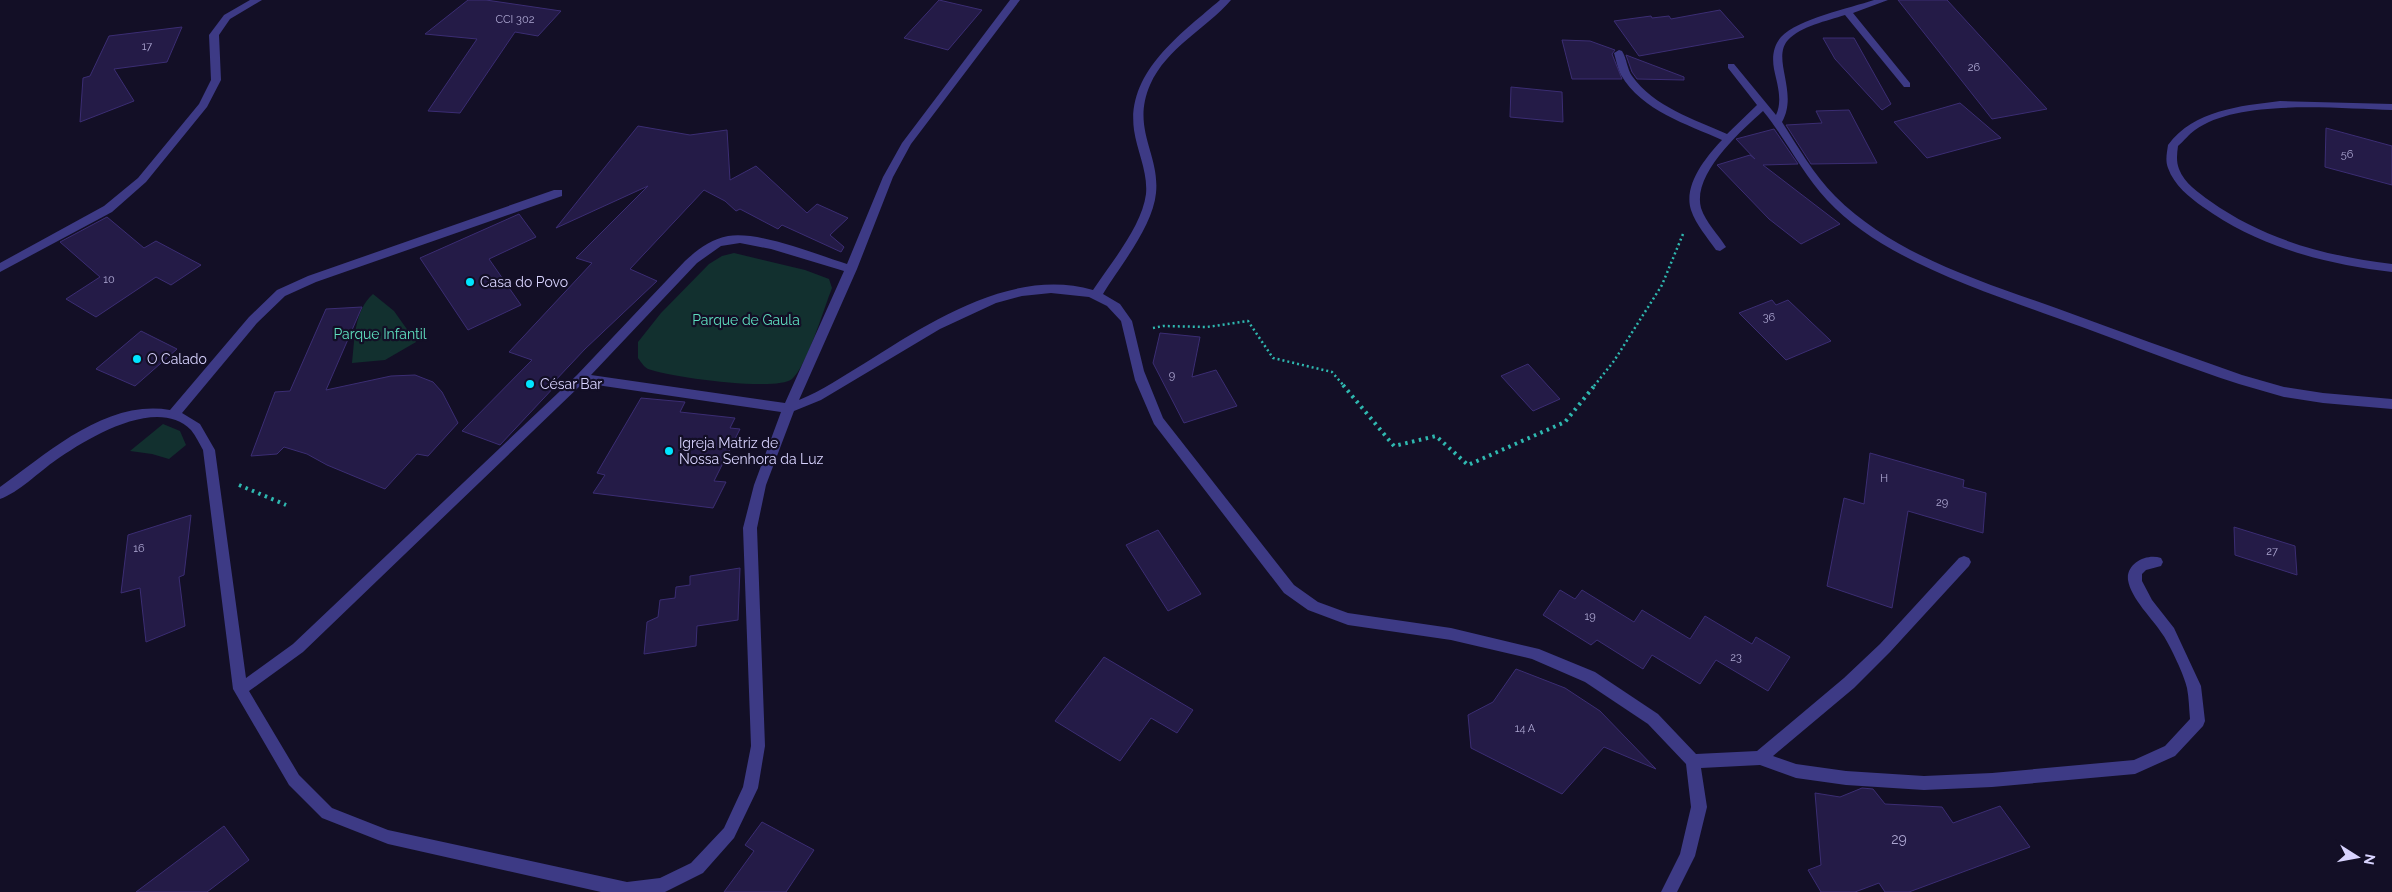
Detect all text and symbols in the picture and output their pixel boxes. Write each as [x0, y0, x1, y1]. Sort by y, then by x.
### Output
house number: CCI 302 [496, 13, 535, 26]
house number: 17 [142, 40, 152, 53]
house number: 26 [1968, 61, 1981, 74]
house number: 56 [2341, 148, 2354, 161]
house number: 10 [103, 273, 115, 286]
place label: Casa do Povo [480, 274, 568, 290]
marker: Casa do Povo [464, 276, 476, 288]
house number: 36 [1763, 311, 1776, 324]
park label: Parque de Gaula [692, 312, 800, 328]
park label: Parque Infantil [333, 326, 427, 342]
place label: O Calado [147, 351, 207, 367]
marker: O Calado [131, 353, 143, 365]
house number: 9 [1169, 369, 1175, 382]
place label: César Bar [540, 376, 602, 392]
marker: César Bar [524, 378, 536, 390]
place label: Igreja Matriz de Nossa Senhora da Luz [679, 435, 824, 467]
marker: Igreja Matriz de Nossa Senhora da Luz [663, 445, 675, 457]
house number: H [1880, 472, 1888, 485]
house number: 29 [1936, 496, 1948, 509]
house number: 16 [133, 542, 145, 555]
house number: 27 [2266, 545, 2278, 558]
house number: 19 [1584, 610, 1596, 623]
house number: 23 [1730, 651, 1742, 664]
house number: 14 A [1515, 722, 1536, 735]
house number: 29 [1891, 831, 1907, 847]
north arrow [2332, 832, 2382, 882]
text: N [2361, 853, 2379, 866]

